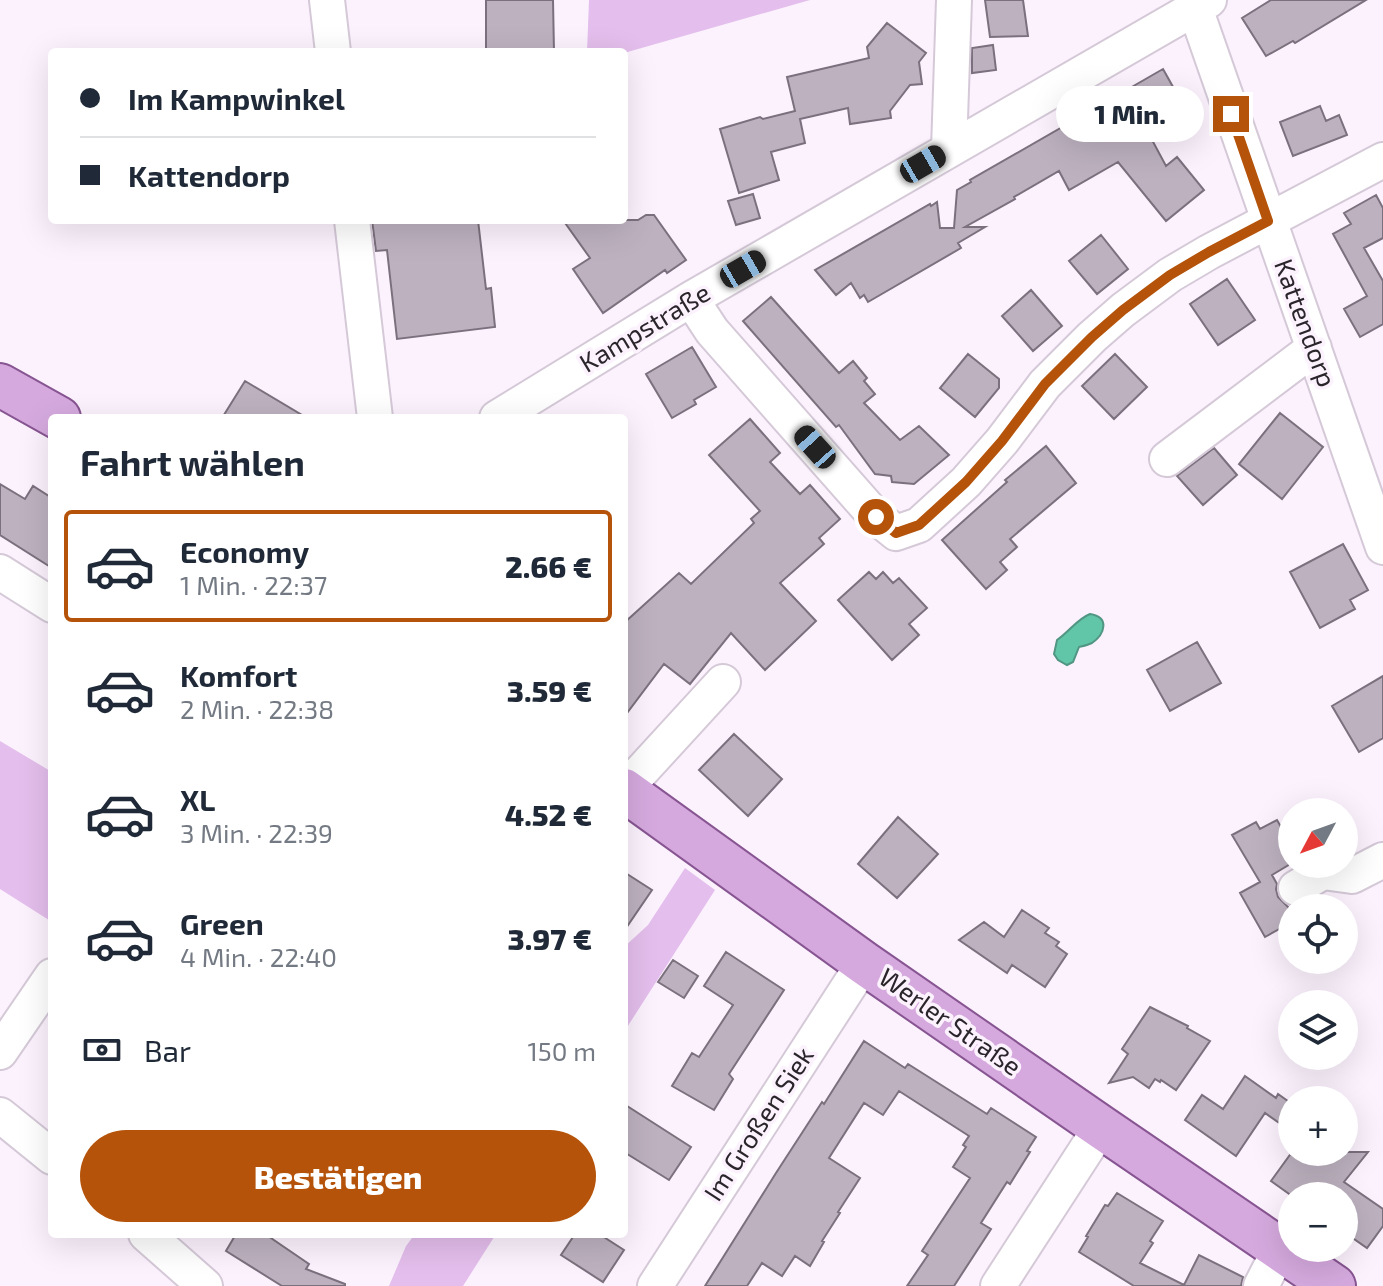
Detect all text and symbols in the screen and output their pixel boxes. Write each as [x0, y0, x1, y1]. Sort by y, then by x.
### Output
text: Im Kampwinkel [128, 80, 345, 116]
callout: 1 Min. [1055, 86, 1203, 142]
route end [1213, 96, 1249, 132]
text: 1 Min. [1094, 98, 1166, 129]
car [896, 142, 950, 186]
text: Kattendorp [128, 157, 290, 193]
car [716, 247, 770, 291]
street label: Kattendorp [1269, 254, 1344, 391]
street label: Kampstraße [573, 276, 715, 378]
car [790, 421, 840, 473]
text: Fahrt wählen [80, 440, 305, 483]
route start [858, 499, 894, 535]
icon: car [84, 530, 156, 602]
text: Economy [180, 533, 309, 569]
text: 2.66 € [505, 548, 592, 584]
text: 1 Min. · 22:37 [180, 569, 327, 600]
icon: car [84, 654, 156, 726]
text: Komfort [180, 657, 297, 693]
text: 3.59 € [507, 672, 592, 708]
text: 2 Min. · 22:38 [180, 693, 334, 724]
icon: car [84, 778, 156, 850]
text: XL [180, 781, 215, 817]
text: 4.52 € [505, 796, 592, 832]
north arrow [1278, 798, 1358, 878]
map controls [1278, 798, 1358, 1262]
text: 3 Min. · 22:39 [180, 817, 333, 848]
button: locate [1278, 894, 1358, 974]
icon: car [84, 902, 156, 974]
text: Green [180, 905, 264, 941]
text: 3.97 € [507, 920, 592, 956]
text: 4 Min. · 22:40 [180, 941, 337, 972]
street label: Werler Straße [874, 960, 1028, 1081]
button: layers [1278, 990, 1358, 1070]
icon: cash [80, 1028, 124, 1072]
text: Bar [144, 1032, 191, 1068]
text: 150 m [527, 1035, 596, 1066]
street label: Im Großen Siek [696, 1040, 819, 1206]
button: + [1278, 1086, 1358, 1166]
button: Bestätigen [80, 1130, 596, 1222]
button: − [1278, 1182, 1358, 1262]

